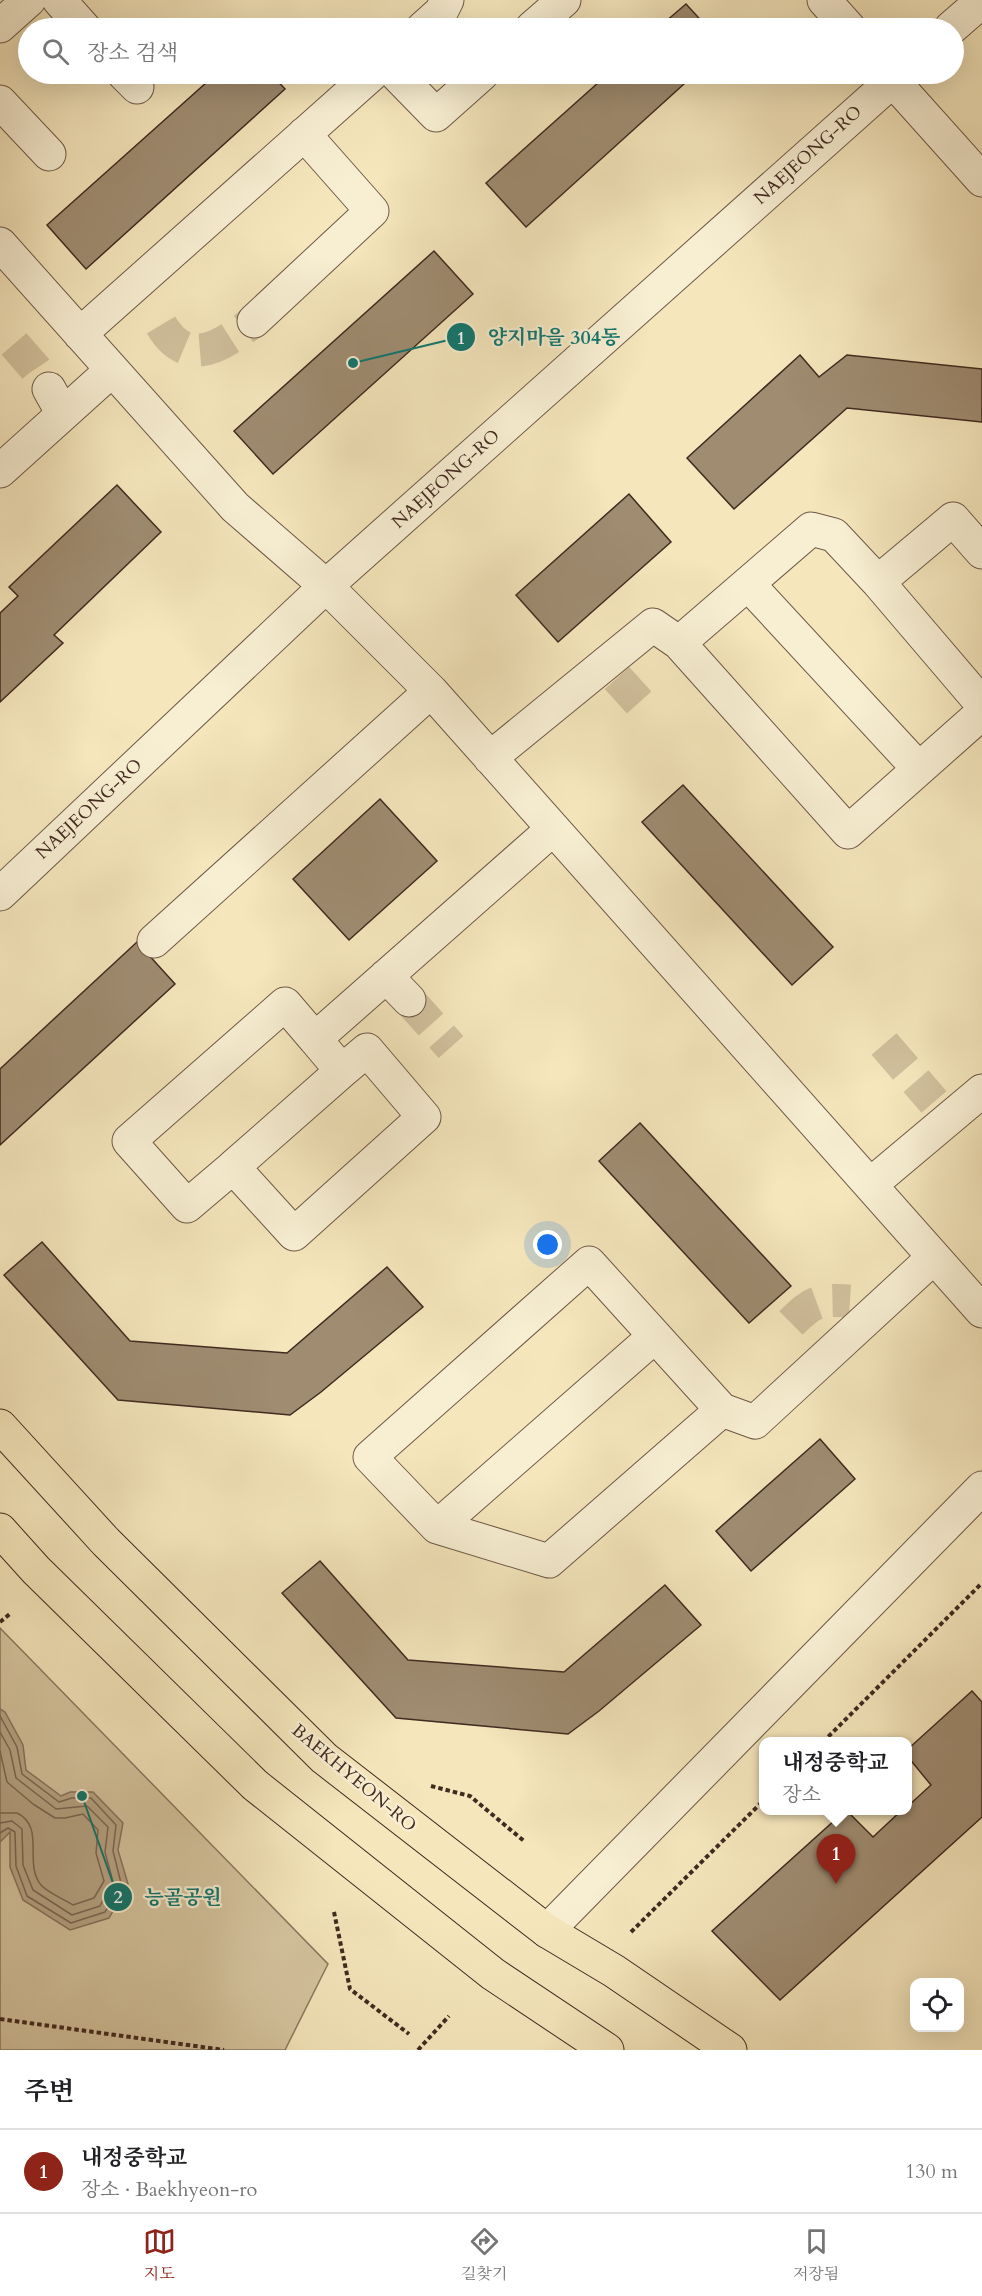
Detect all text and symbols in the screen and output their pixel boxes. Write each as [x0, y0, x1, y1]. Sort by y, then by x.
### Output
search box [18, 18, 964, 84]
icon: search [39, 35, 72, 68]
text: 장소 검색 [87, 38, 178, 68]
street label: NAEJEONG-RO [748, 100, 868, 210]
callout: 양지마을 304동 [446, 318, 632, 356]
text: 양지마을 304동 [488, 324, 621, 351]
text: 1 [456, 326, 466, 351]
street label: NAEJEONG-RO [386, 424, 506, 534]
street label: NAEJEONG-RO [30, 753, 148, 865]
your location [533, 1230, 562, 1259]
street label: BAEKHYEON-RO [286, 1718, 422, 1838]
popup [759, 1737, 912, 1815]
text: 내정중학교 [782, 1748, 889, 1778]
text: 장소 [782, 1781, 821, 1808]
pin: 1 [816, 1834, 856, 1884]
callout: 능골공원 [103, 1878, 234, 1916]
text: 능골공원 [144, 1884, 222, 1911]
text: 2 [113, 1885, 123, 1910]
map controls [910, 1978, 964, 2032]
button: locate [910, 1978, 964, 2032]
text: 주변 [24, 2074, 74, 2109]
text: 내정중학교 [81, 2143, 187, 2173]
text: 1 [38, 2158, 49, 2185]
text: 130 m [905, 2158, 958, 2185]
text: 장소 · Baekhyeon-ro [81, 2176, 257, 2203]
tab: 지도 [143, 2225, 176, 2285]
tab: 길찾기 [461, 2225, 507, 2285]
tab: 저장됨 [793, 2225, 839, 2285]

